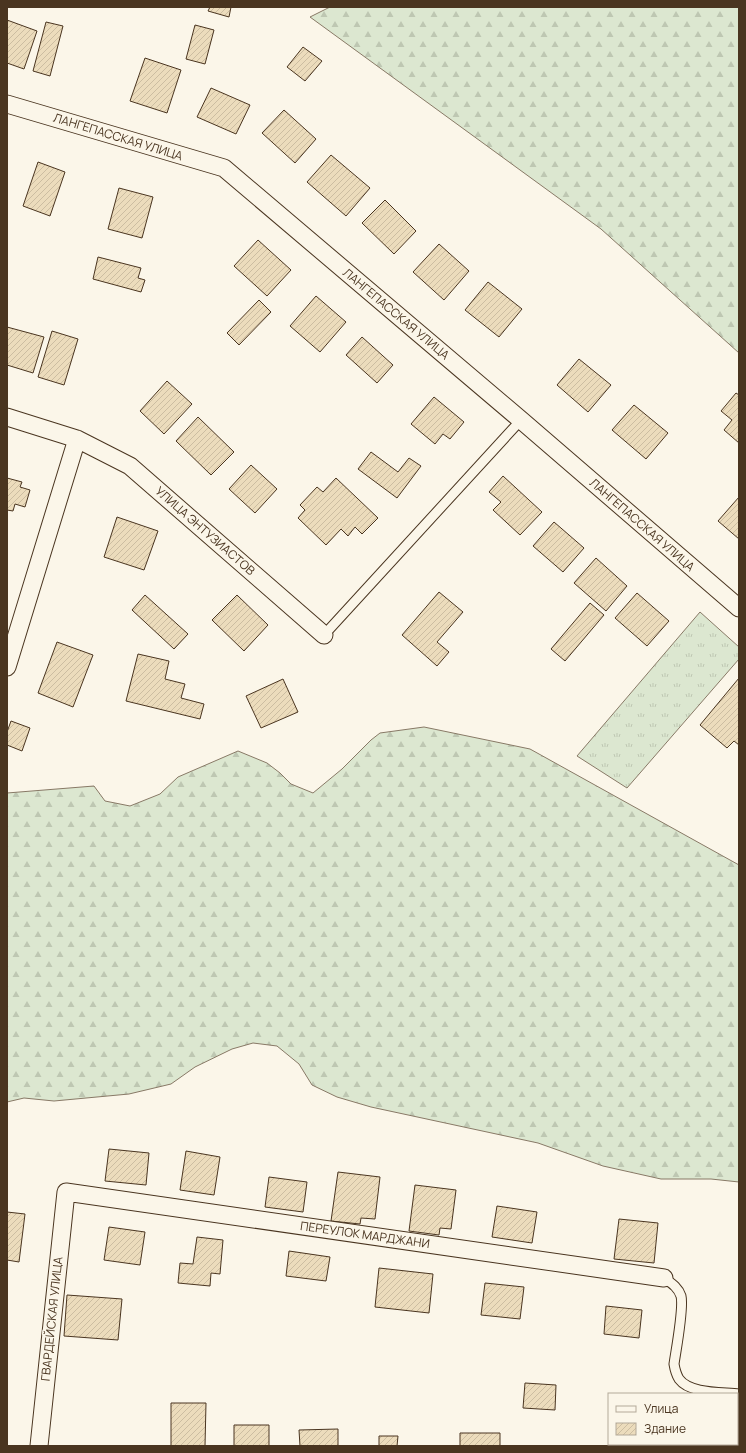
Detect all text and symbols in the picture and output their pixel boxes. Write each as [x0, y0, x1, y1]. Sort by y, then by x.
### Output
street label: ЛАНГЕПАССКАЯ УЛИЦА [51, 109, 185, 164]
street label: ЛАНГЕПАССКАЯ УЛИЦА [339, 264, 454, 364]
street label: ЛАНГЕПАССКАЯ УЛИЦА [586, 474, 699, 575]
street label: УЛИЦА ЭНТУЗИАСТОВ [152, 482, 259, 579]
street label: ПЕРЕУЛОК МАРДЖАНИ [299, 1217, 431, 1252]
street label: ГВАРДЕЙСКАЯ УЛИЦА [37, 1256, 67, 1382]
legend [608, 1393, 738, 1445]
text: Улица [644, 1400, 678, 1417]
text: Здание [644, 1420, 686, 1437]

